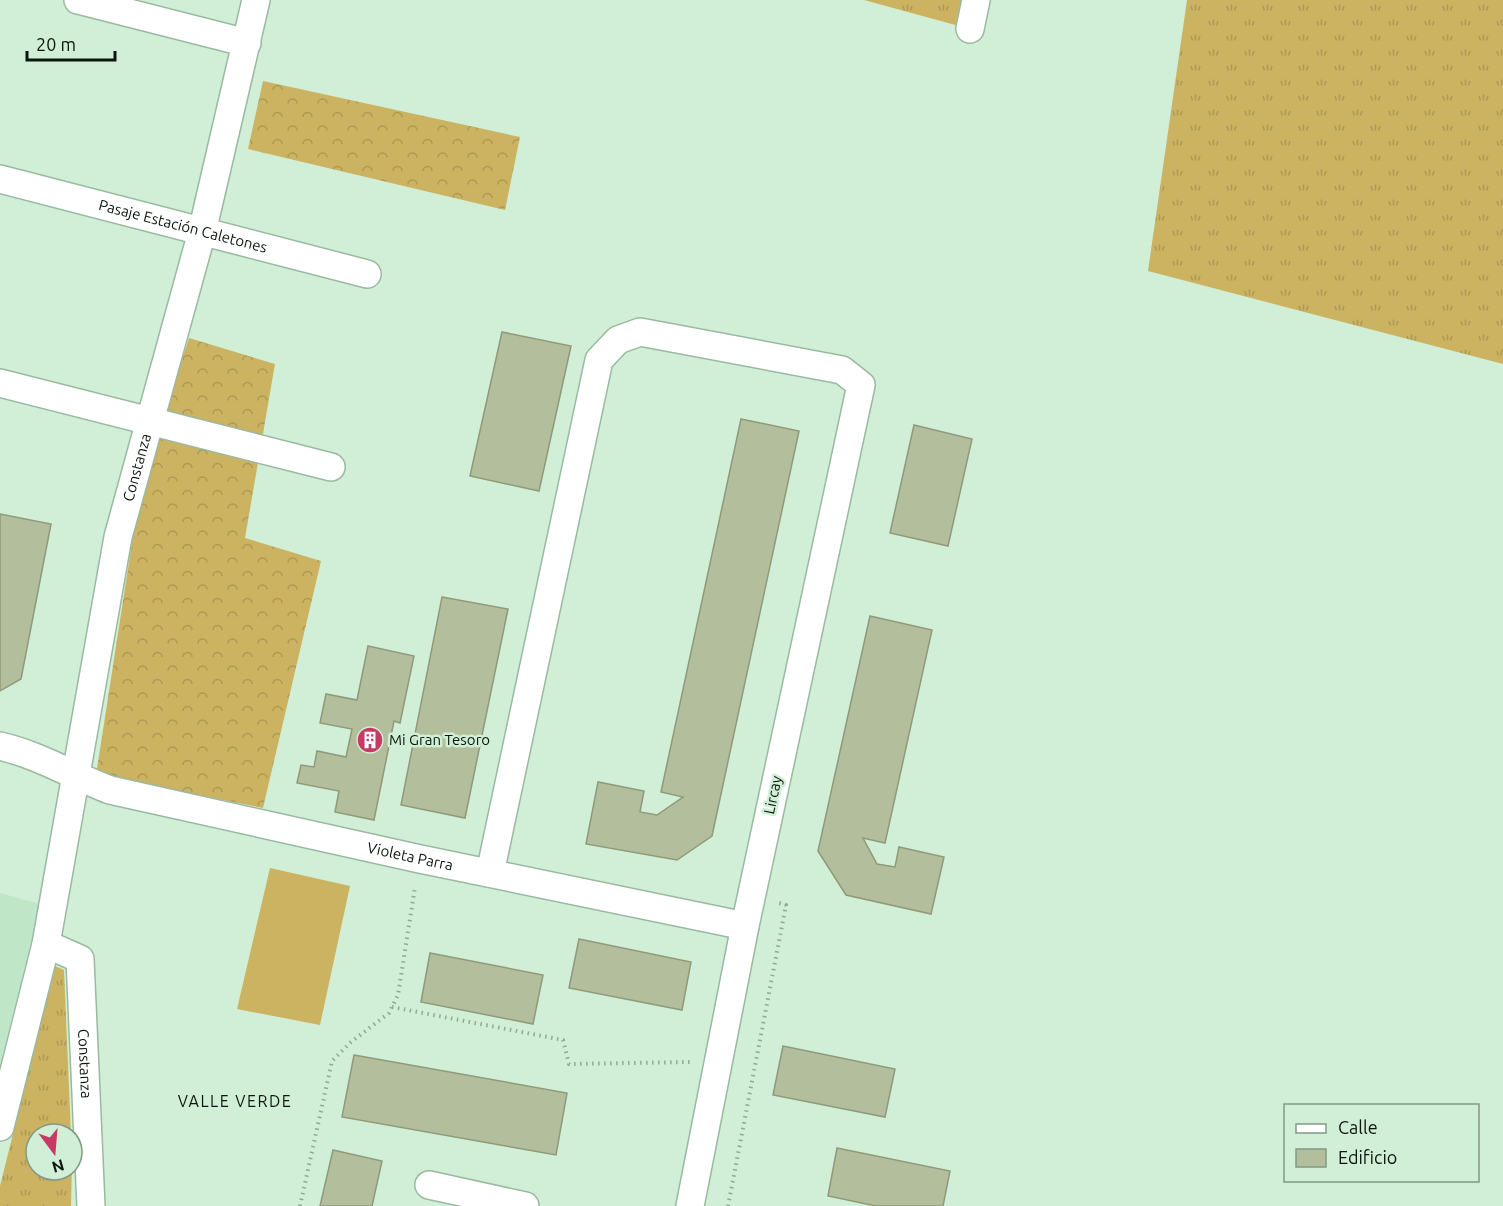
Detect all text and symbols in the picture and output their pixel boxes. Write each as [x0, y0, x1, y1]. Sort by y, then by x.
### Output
scale bar [27, 24, 116, 62]
text: 20 m [36, 34, 76, 54]
street label: Pasaje Estación Caletones [97, 196, 269, 256]
street label: Constanza [119, 432, 154, 503]
building icon: Mi Gran Tesoro [355, 725, 385, 755]
place label: Mi Gran Tesoro [389, 731, 490, 748]
street label: Lircay [760, 774, 785, 816]
street label: Violeta Parra [366, 839, 455, 874]
street label: Constanza [75, 1028, 95, 1099]
district label: VALLE VERDE [178, 1092, 292, 1110]
legend [1284, 1104, 1479, 1182]
text: Calle [1338, 1117, 1378, 1137]
north arrow [24, 1122, 84, 1182]
text: Edificio [1338, 1147, 1397, 1167]
text: N [50, 1156, 66, 1177]

